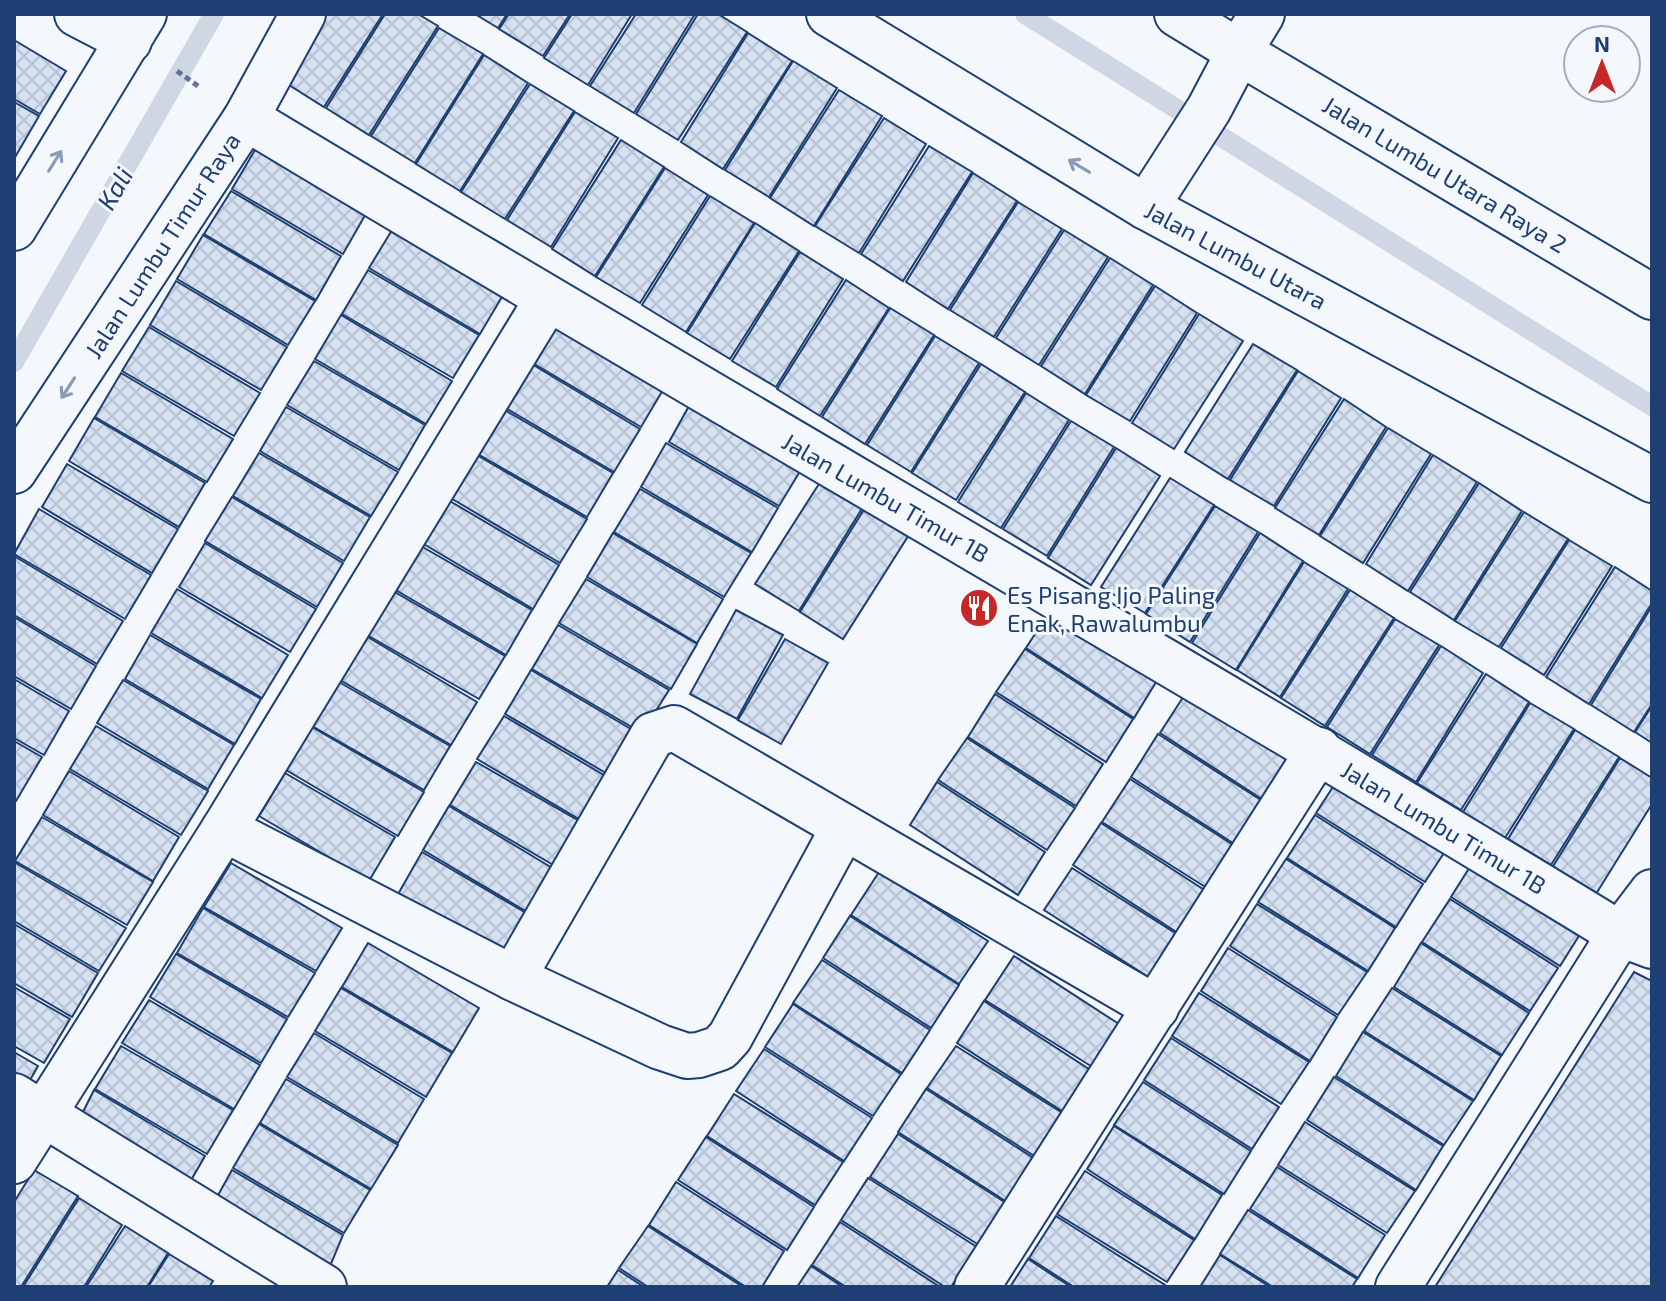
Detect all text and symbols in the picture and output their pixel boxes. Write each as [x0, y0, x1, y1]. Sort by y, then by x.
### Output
north arrow [1562, 24, 1642, 104]
text: N [1594, 30, 1610, 56]
street label: Jalan Lumbu Utara Raya 2 [1318, 90, 1572, 258]
street label: Jalan Lumbu Timur Raya [78, 127, 246, 363]
one-way arrow [47, 151, 63, 173]
one-way arrow [1068, 158, 1091, 174]
water label: Kali [90, 161, 138, 215]
street label: Jalan Lumbu Utara [1140, 195, 1332, 315]
one-way arrow [60, 377, 77, 399]
street label: Jalan Lumbu Timur 1B [778, 426, 994, 568]
place label: Es Pisang Ijo Paling Enak, Rawalumbu [1007, 580, 1215, 637]
restaurant icon: Es Pisang Ijo Paling Enak, Rawalumbu [958, 587, 1000, 629]
street label: Jalan Lumbu Timur 1B [1336, 754, 1552, 900]

